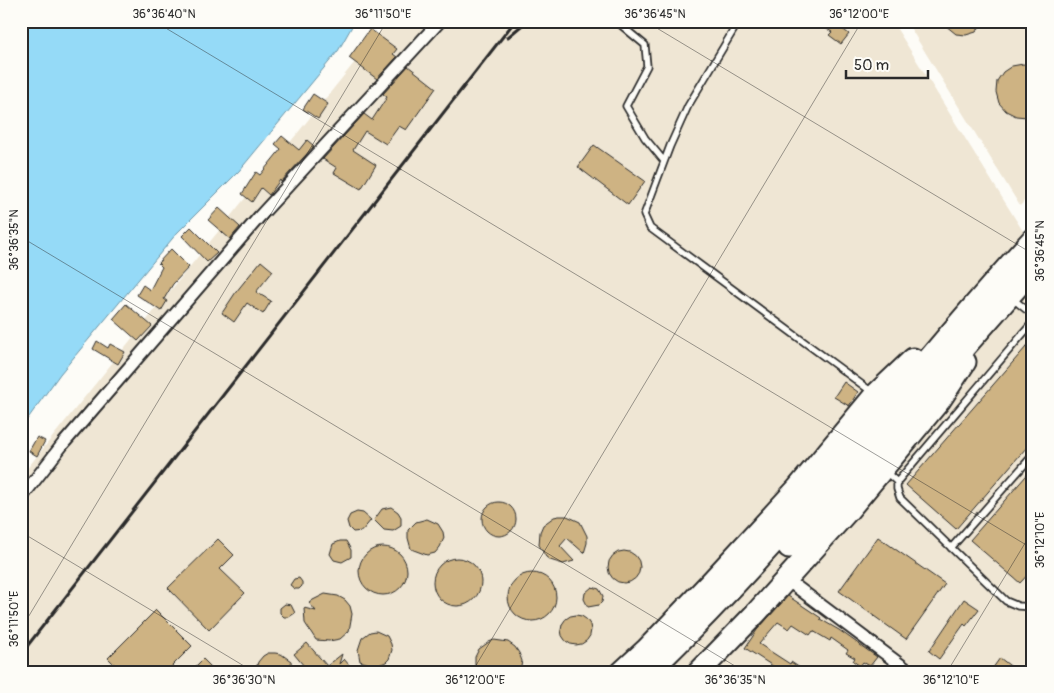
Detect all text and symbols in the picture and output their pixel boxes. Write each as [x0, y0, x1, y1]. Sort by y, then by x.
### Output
text: 36°36'40"N [132, 7, 196, 22]
text: 36°11'50"E [355, 7, 411, 22]
text: 36°36'45"N [624, 7, 686, 22]
text: 36°12'00"E [829, 7, 889, 22]
scale bar [846, 48, 929, 80]
text: 50 m [854, 56, 889, 75]
text: 36°36'35"N [7, 209, 22, 271]
text: 36°36'45"N [1033, 220, 1048, 282]
text: 36°12'10"E [1033, 512, 1048, 568]
text: 36°11'50"E [7, 591, 22, 647]
text: 36°36'30"N [213, 673, 275, 688]
text: 36°12'00"E [445, 673, 505, 688]
text: 36°36'35"N [704, 673, 766, 688]
text: 36°12'10"E [923, 673, 979, 688]

